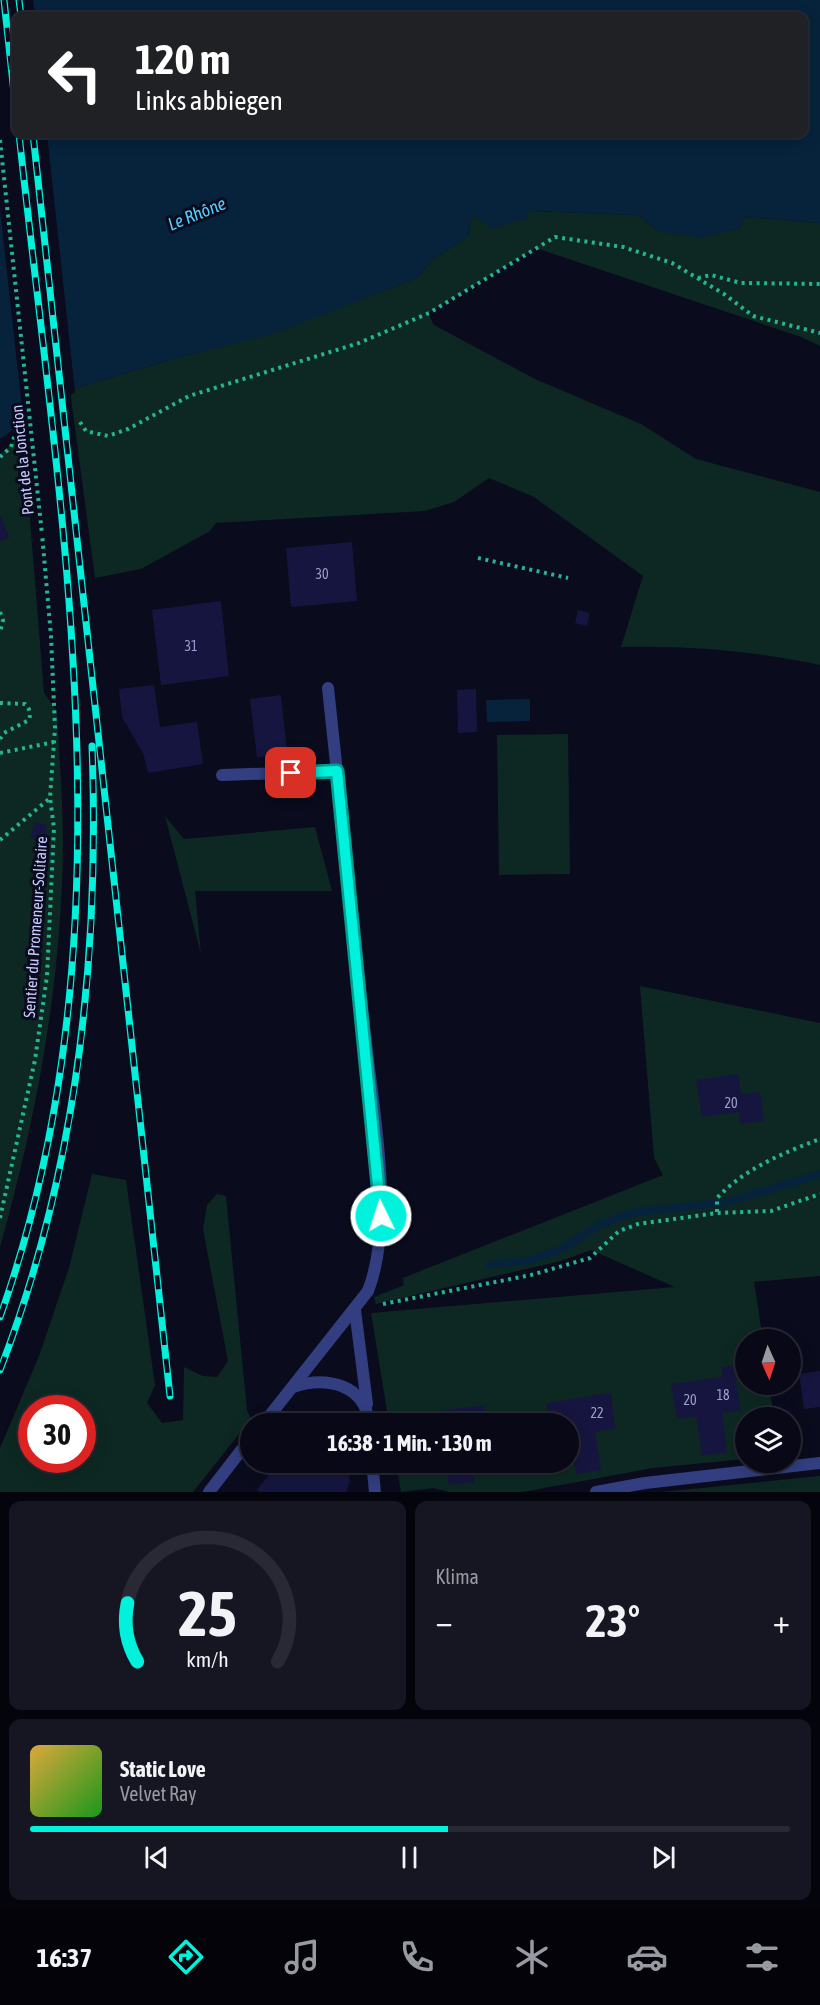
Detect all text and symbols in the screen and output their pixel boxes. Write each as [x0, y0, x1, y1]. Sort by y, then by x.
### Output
text: 120 m [135, 35, 230, 83]
icon: left [36, 36, 114, 114]
text: Links abbiegen [135, 85, 283, 116]
water label: Le Rhône [165, 192, 229, 235]
street label: Pont de la Jonction [7, 404, 37, 516]
house number: 30 [315, 566, 329, 582]
house number: 31 [184, 638, 198, 654]
pin [265, 747, 316, 798]
icon: arrive [274, 756, 307, 789]
street label: Sentier du Promeneur-Solitaire [20, 836, 50, 1018]
house number: 20 [724, 1095, 738, 1111]
position arrow [349, 1184, 413, 1248]
north arrow [735, 1329, 801, 1395]
map controls [735, 1329, 801, 1473]
house number: 18 [716, 1387, 730, 1403]
house number: 20 [683, 1392, 697, 1408]
speed limit sign: 30 [18, 1395, 96, 1473]
house number: 22 [590, 1405, 604, 1421]
button: layers [735, 1407, 801, 1473]
text: 16:38 · 1 Min. · 130 m [327, 1430, 492, 1456]
text: Klima [436, 1565, 479, 1588]
text: 25 [178, 1578, 237, 1649]
text: 23° [585, 1595, 640, 1647]
text: − [436, 1602, 453, 1640]
text: + [773, 1602, 790, 1640]
text: km/h [186, 1648, 229, 1673]
text: Static Love [120, 1756, 206, 1782]
text: Velvet Ray [120, 1782, 197, 1805]
icon: previous [140, 1841, 173, 1874]
icon: pause [393, 1841, 426, 1874]
icon: next [647, 1841, 680, 1874]
icon: directions [165, 1936, 207, 1978]
icon: music [281, 1936, 323, 1978]
icon: phone [396, 1936, 438, 1978]
icon: climate [511, 1936, 553, 1978]
icon: car [626, 1936, 668, 1978]
icon: filters [741, 1936, 783, 1978]
text: 16:37 [37, 1942, 92, 1973]

